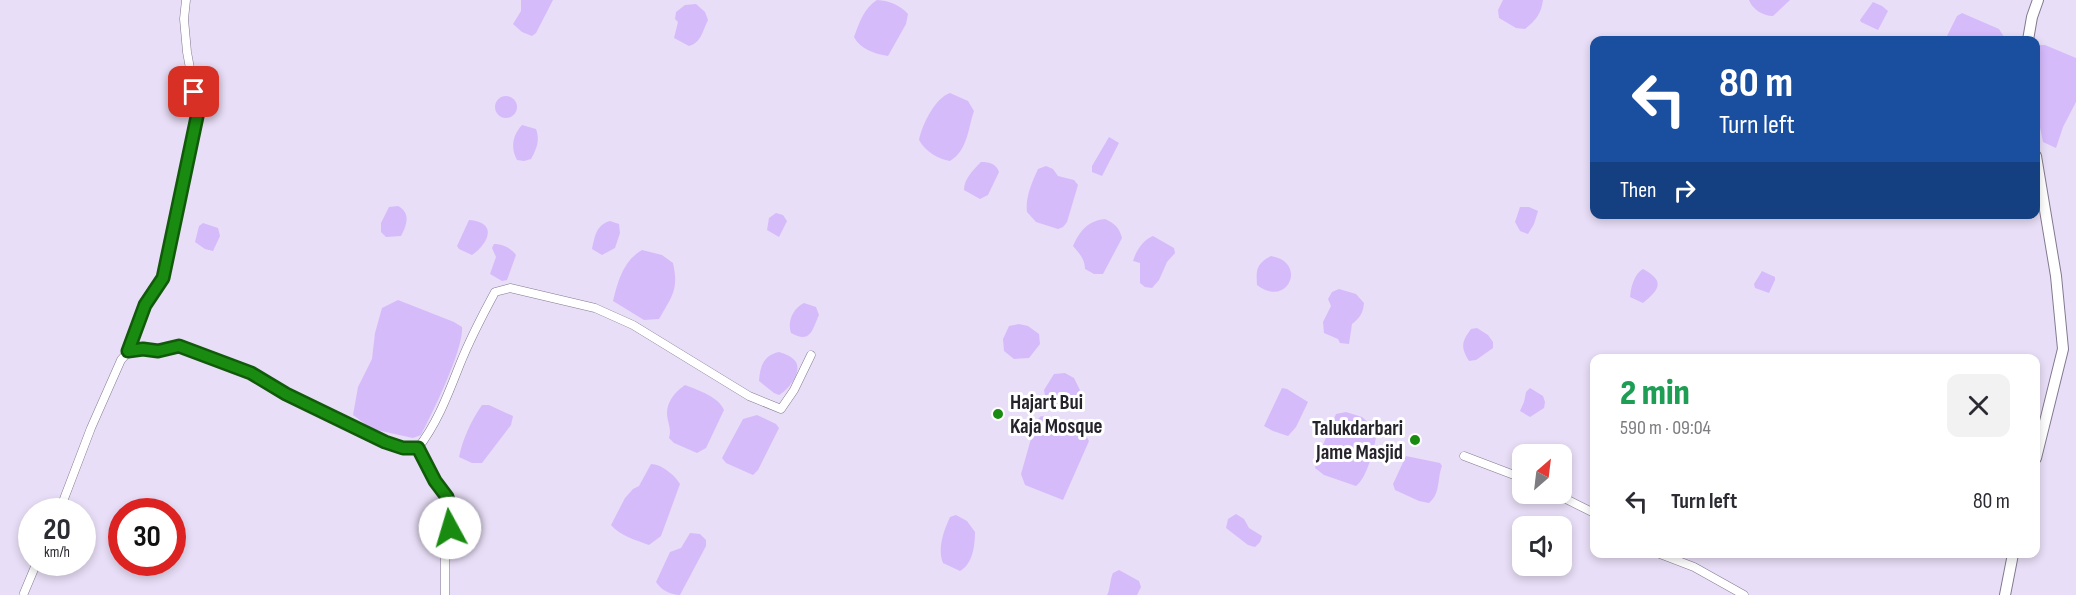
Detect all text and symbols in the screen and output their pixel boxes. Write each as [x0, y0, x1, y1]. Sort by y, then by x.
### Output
text: 80 m [1719, 58, 1793, 109]
icon: left [1620, 60, 1698, 138]
pin [168, 66, 219, 117]
icon: arrive [177, 75, 210, 108]
text: Turn left [1719, 109, 1795, 141]
icon: right [1668, 174, 1701, 207]
text: Then [1620, 177, 1656, 204]
text: 2 min [1620, 372, 1690, 415]
button: close [1947, 374, 2010, 437]
place label: Hajart Bui Kaja Mosque [1010, 390, 1103, 439]
marker: Hajart Bui Kaja Mosque [991, 407, 1005, 421]
place label: Talukdarbari Jame Masjid [1312, 416, 1403, 465]
text: 590 m · 09:04 [1620, 416, 1711, 440]
marker: Talukdarbari Jame Masjid [1408, 433, 1422, 447]
north arrow [1512, 444, 1572, 504]
map controls [1512, 444, 1572, 576]
icon: left [1620, 485, 1653, 518]
text: Turn left [1671, 488, 1737, 515]
text: 80 m [1973, 488, 2010, 515]
position arrow [418, 496, 482, 560]
speed limit sign: 30 [108, 498, 186, 576]
text: 20 [43, 512, 71, 548]
button: sound [1512, 516, 1572, 576]
text: km/h [44, 543, 70, 562]

